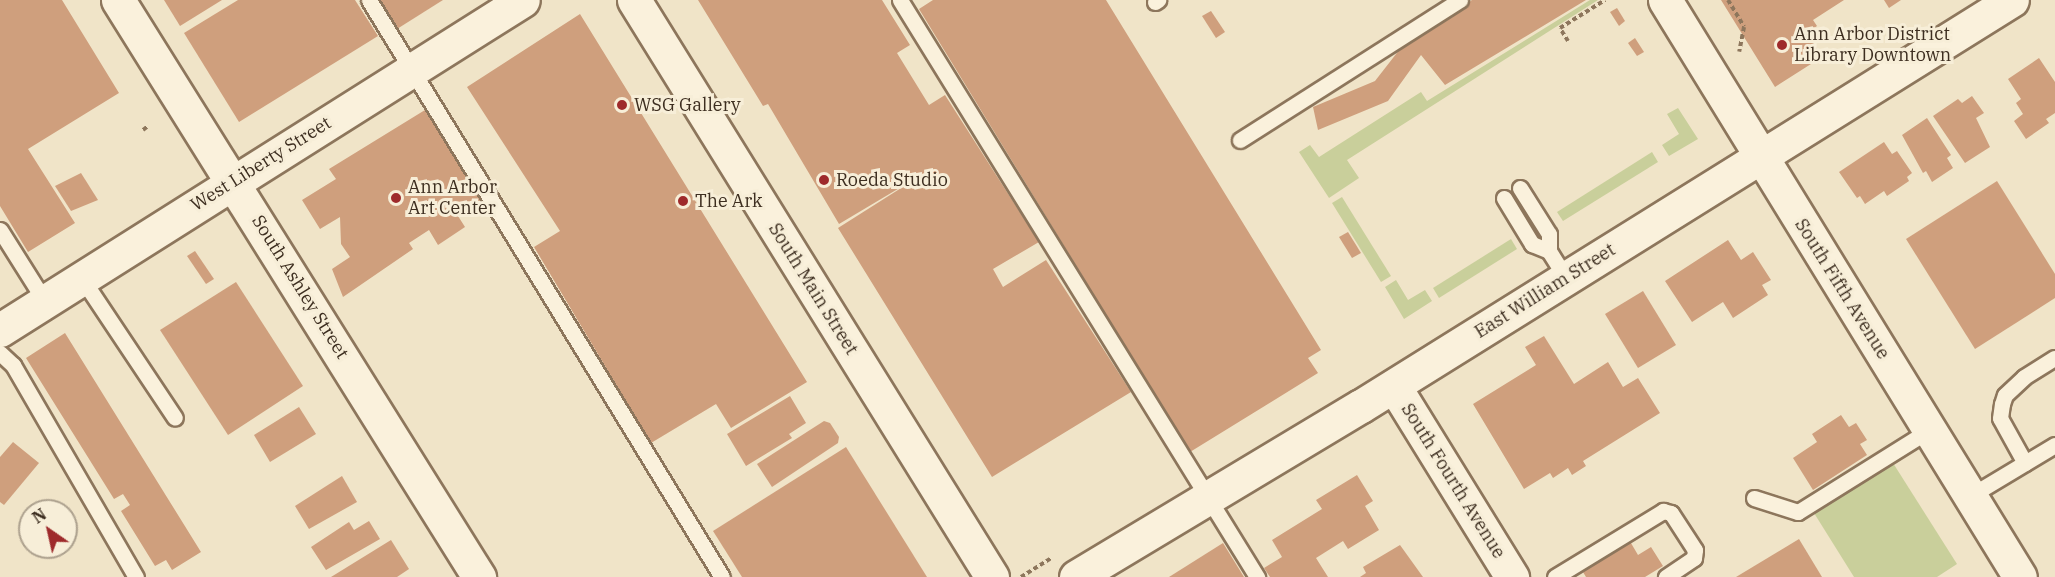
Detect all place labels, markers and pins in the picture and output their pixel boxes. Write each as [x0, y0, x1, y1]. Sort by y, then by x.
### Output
place label: Ann Arbor District Library Downtown [1794, 24, 1951, 66]
marker: Ann Arbor District Library Downtown [1775, 38, 1789, 52]
place label: WSG Gallery [634, 94, 741, 116]
marker: WSG Gallery [615, 98, 629, 112]
place label: Roeda Studio [836, 169, 948, 191]
marker: Roeda Studio [817, 173, 831, 187]
place label: Ann Arbor Art Center [408, 177, 497, 219]
place label: The Ark [695, 190, 763, 212]
marker: Ann Arbor Art Center [389, 191, 403, 205]
marker: The Ark [676, 194, 690, 208]

